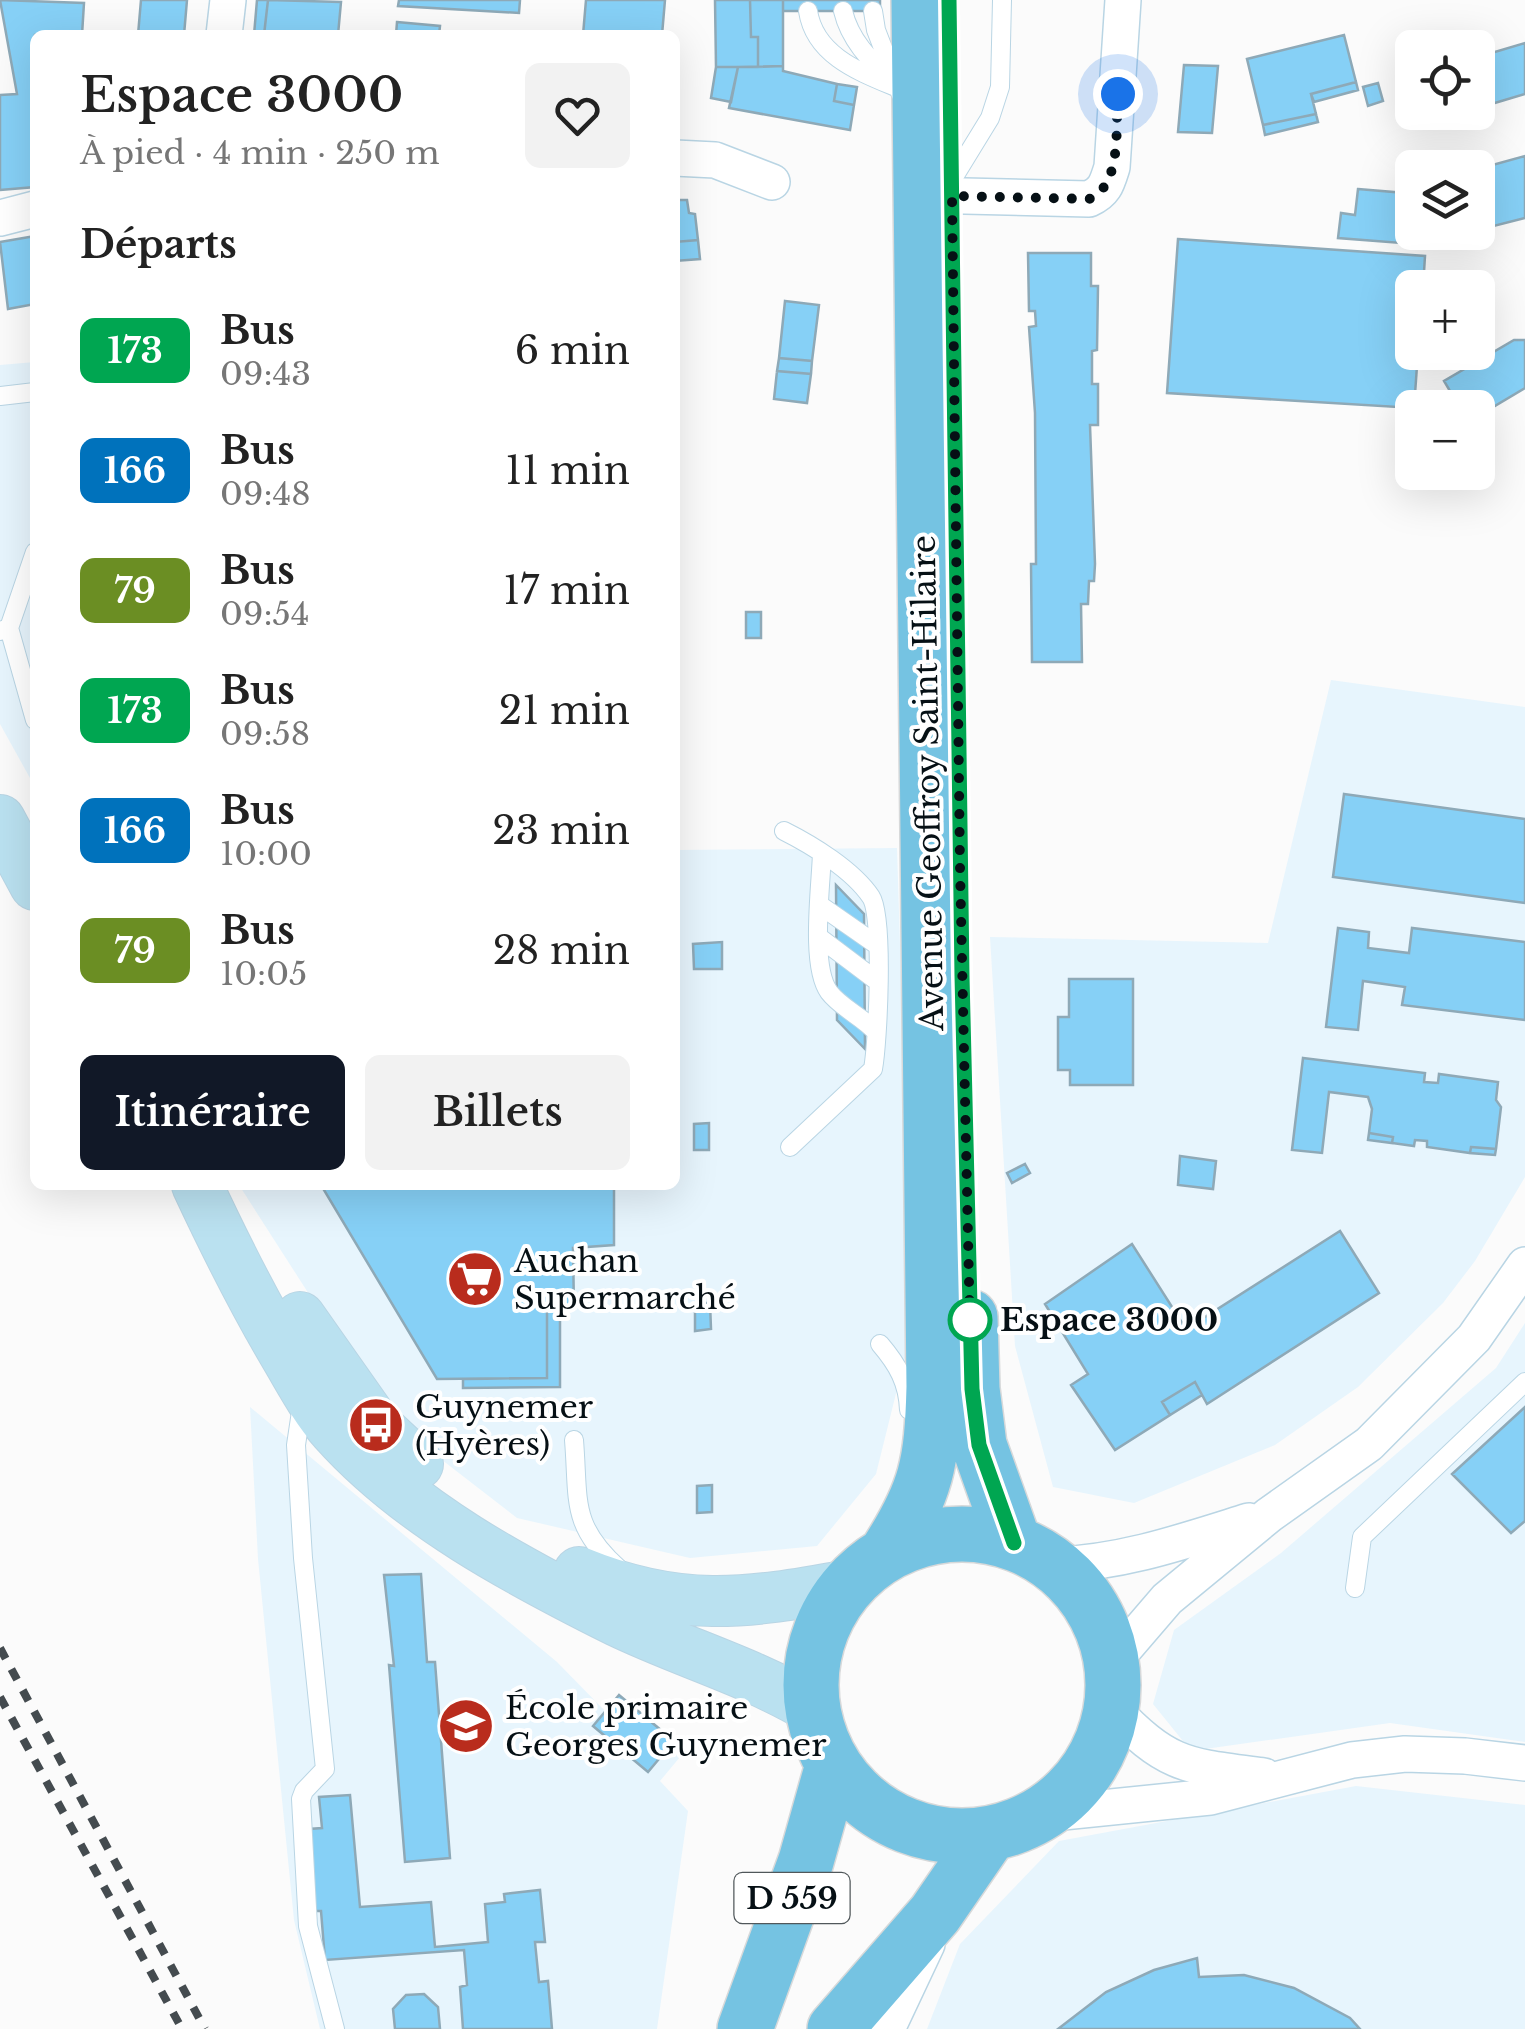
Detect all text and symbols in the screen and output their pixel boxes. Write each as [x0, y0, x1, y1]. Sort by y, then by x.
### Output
map controls [1395, 30, 1495, 490]
button: locate [1395, 30, 1495, 130]
button: heart [525, 63, 630, 168]
text: Espace 3000 [80, 65, 403, 125]
your location [1093, 69, 1143, 119]
text: À pied · 4 min · 250 m [80, 133, 440, 173]
button: layers [1395, 150, 1495, 250]
text: Départs [80, 221, 237, 268]
button: + [1395, 270, 1495, 370]
text: Bus [220, 307, 295, 354]
text: 6 min [515, 327, 630, 374]
text: 173 [107, 329, 163, 372]
text: 09:43 [220, 354, 311, 394]
button: − [1395, 390, 1495, 490]
text: Bus [220, 427, 295, 474]
text: 11 min [505, 447, 630, 494]
text: 166 [104, 449, 166, 492]
text: 09:48 [220, 474, 311, 514]
street label: Avenue Geoffroy Saint-Hilaire [904, 535, 952, 1032]
text: Bus [220, 547, 295, 594]
text: 17 min [503, 567, 630, 614]
text: 79 [114, 569, 156, 612]
text: 09:54 [220, 594, 309, 634]
text: Bus [220, 667, 295, 714]
text: 21 min [499, 687, 630, 734]
text: 173 [107, 689, 163, 732]
text: 09:58 [220, 714, 310, 754]
text: Bus [220, 787, 295, 834]
text: 23 min [492, 807, 630, 854]
text: 166 [104, 809, 166, 852]
text: 10:00 [220, 834, 312, 874]
text: Bus [220, 907, 295, 954]
text: 28 min [493, 927, 630, 974]
text: 79 [114, 929, 156, 972]
text: 10:05 [220, 954, 307, 994]
button: Itinéraire [80, 1055, 345, 1170]
button: Billets [365, 1055, 630, 1170]
place label: Auchan Supermarché [513, 1241, 736, 1318]
supermarket icon: Auchan Supermarché [445, 1249, 505, 1309]
marker: Espace 3000 [949, 1299, 991, 1341]
place label: Espace 3000 [1000, 1300, 1218, 1340]
place label: Guynemer (Hyères) [415, 1387, 594, 1464]
bus stop icon: Guynemer (Hyères) [346, 1395, 406, 1455]
place label: École primaire Georges Guynemer [505, 1688, 827, 1765]
school or university icon: École primaire Georges Guynemer [436, 1696, 496, 1756]
road number: D 559 [734, 1873, 850, 1923]

